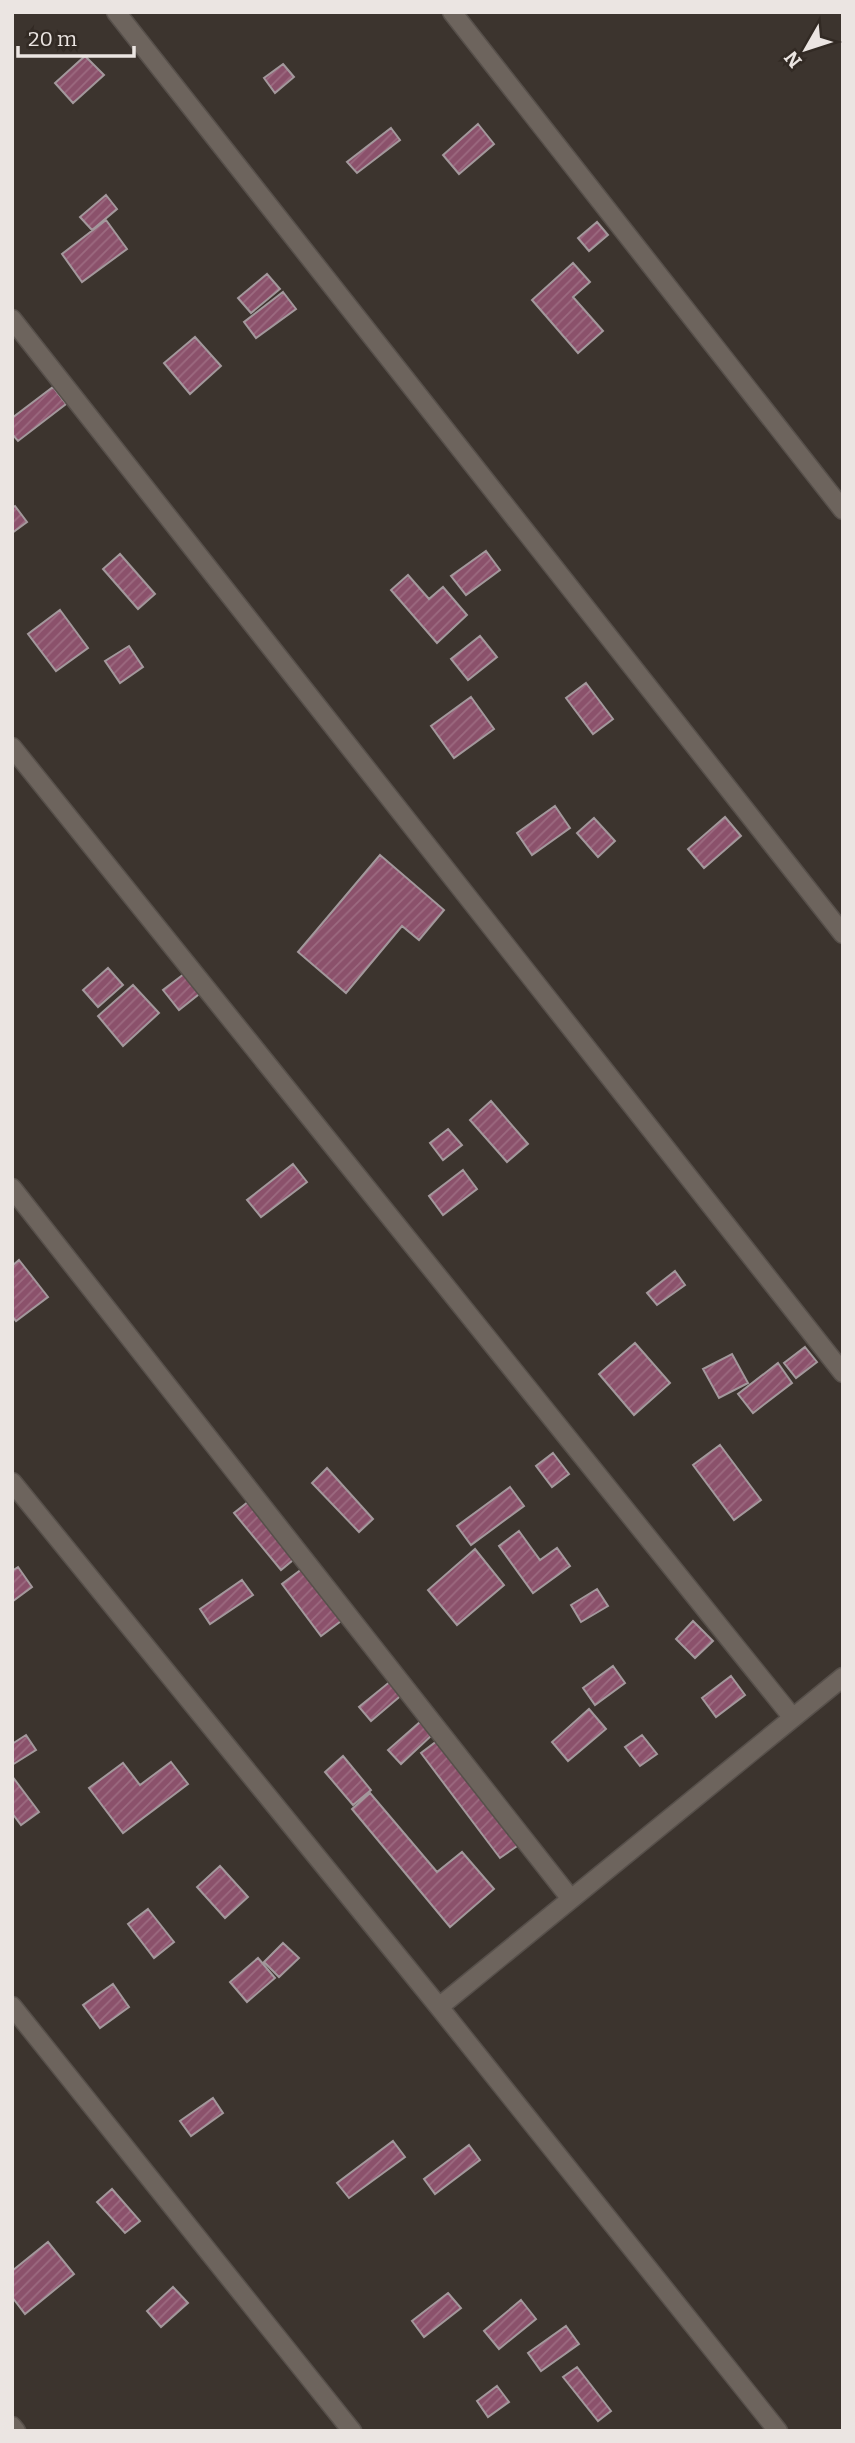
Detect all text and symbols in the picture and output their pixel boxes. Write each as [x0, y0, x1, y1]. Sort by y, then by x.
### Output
scale bar [18, 14, 133, 58]
north arrow [771, 14, 841, 84]
text: 20 m [28, 26, 77, 52]
text: N [779, 46, 807, 72]

